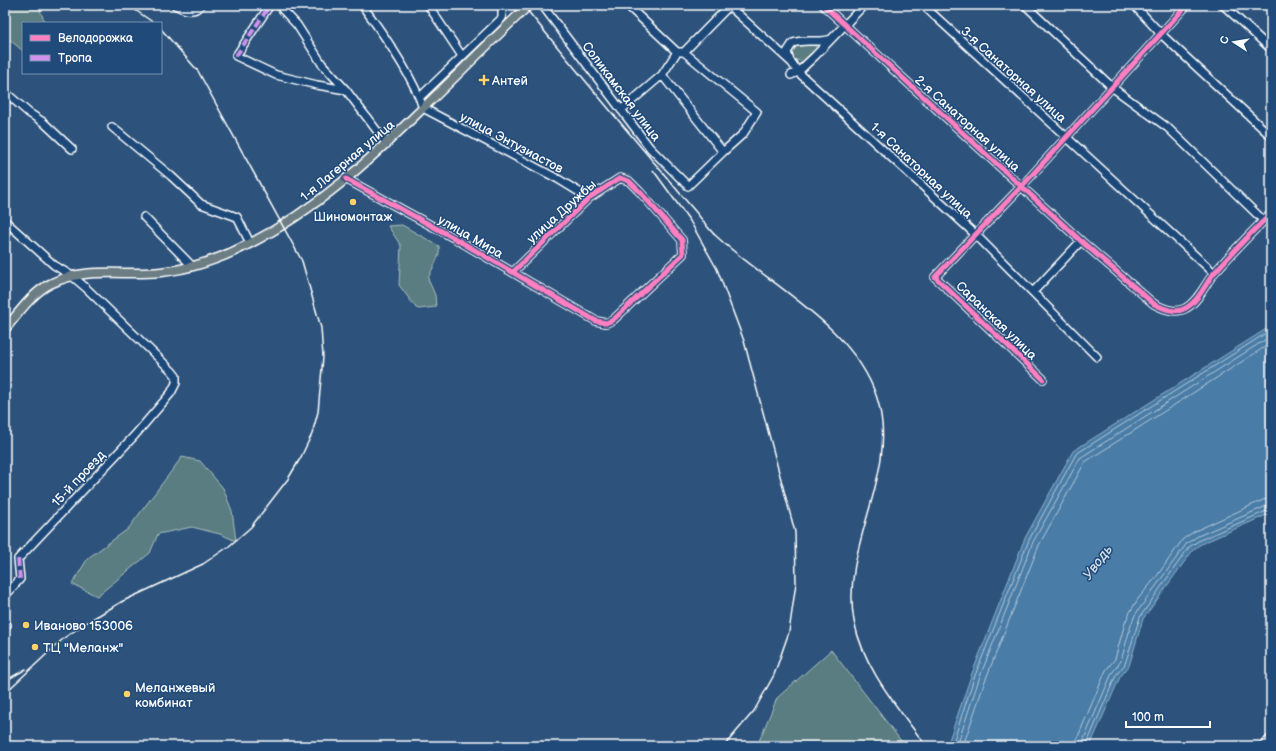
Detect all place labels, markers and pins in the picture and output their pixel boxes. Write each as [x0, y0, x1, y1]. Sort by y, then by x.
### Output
place label: Антей [491, 73, 528, 89]
marker: Антей [479, 75, 489, 85]
marker: Шиномонтаж [348, 197, 358, 207]
place label: Шиномонтаж [313, 209, 394, 225]
place label: Иваново 153006 [34, 618, 133, 634]
marker: Иваново 153006 [21, 620, 31, 630]
place label: ТЦ "Меланж" [43, 640, 123, 656]
marker: ТЦ "Меланж" [30, 642, 40, 652]
place label: Меланжевый комбинат [135, 680, 215, 711]
marker: Меланжевый комбинат [122, 689, 132, 699]

